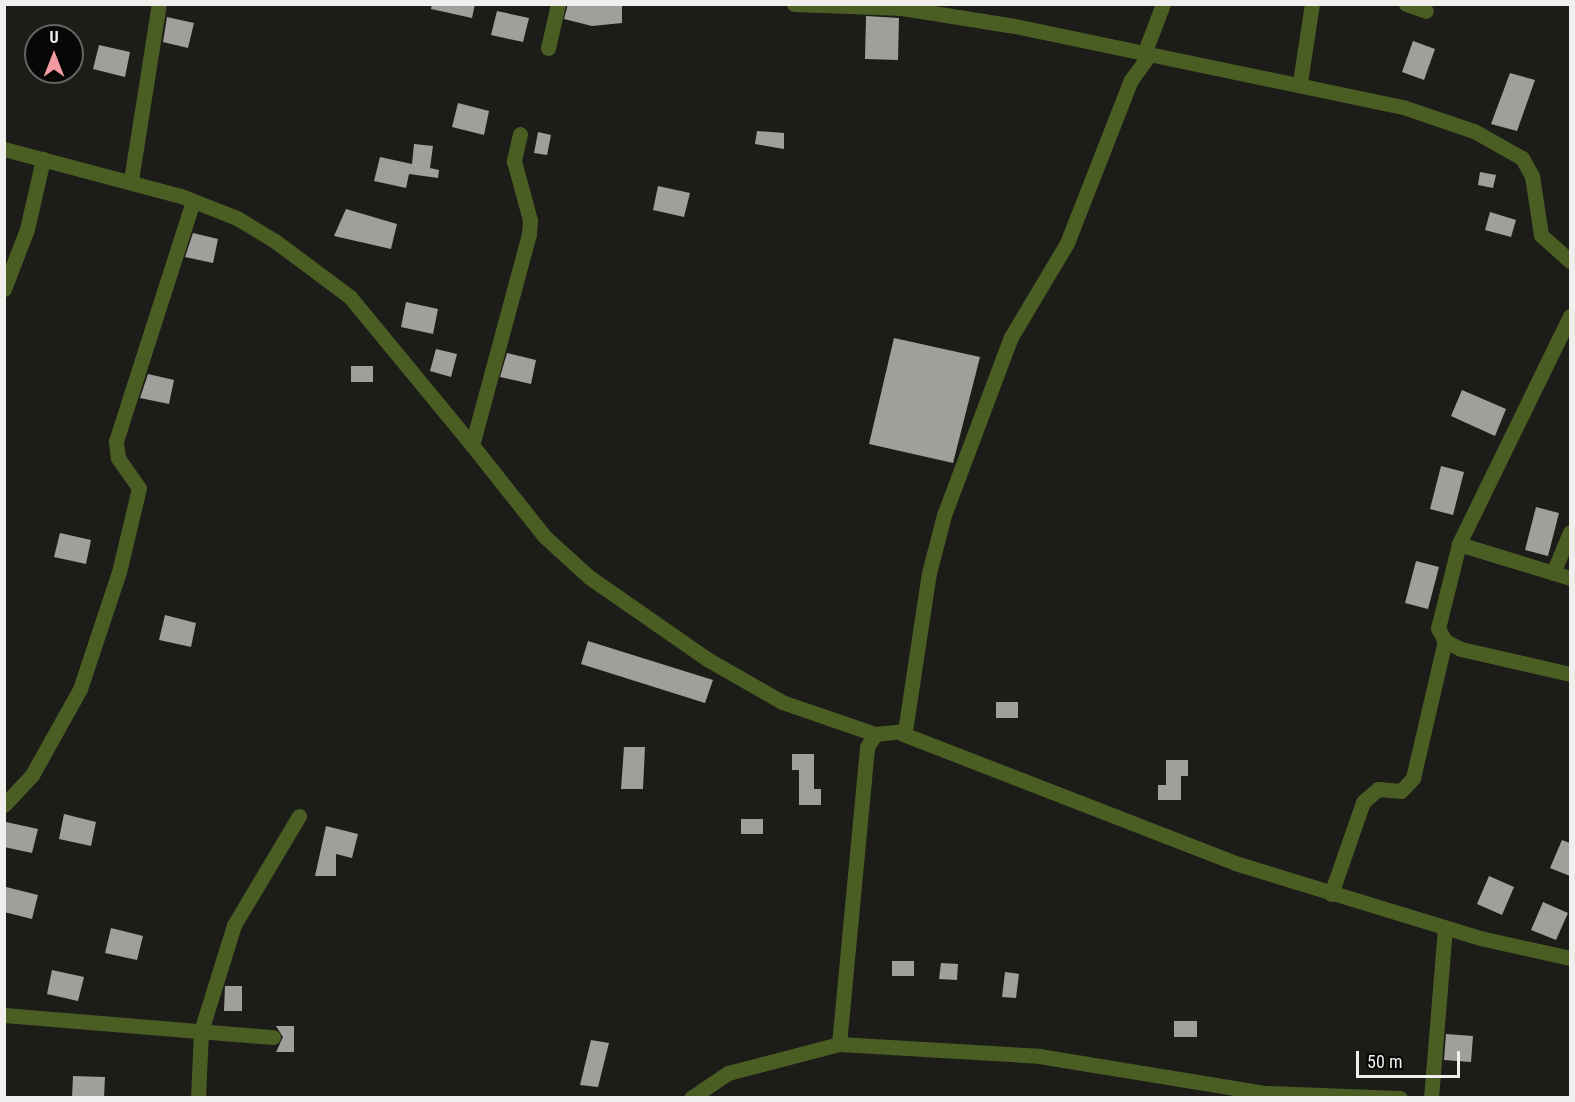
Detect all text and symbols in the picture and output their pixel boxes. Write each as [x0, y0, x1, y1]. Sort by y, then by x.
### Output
north arrow [24, 24, 84, 84]
text: U [49, 28, 59, 47]
scale bar [1359, 1039, 1462, 1077]
text: 50 m [1367, 1051, 1402, 1072]

